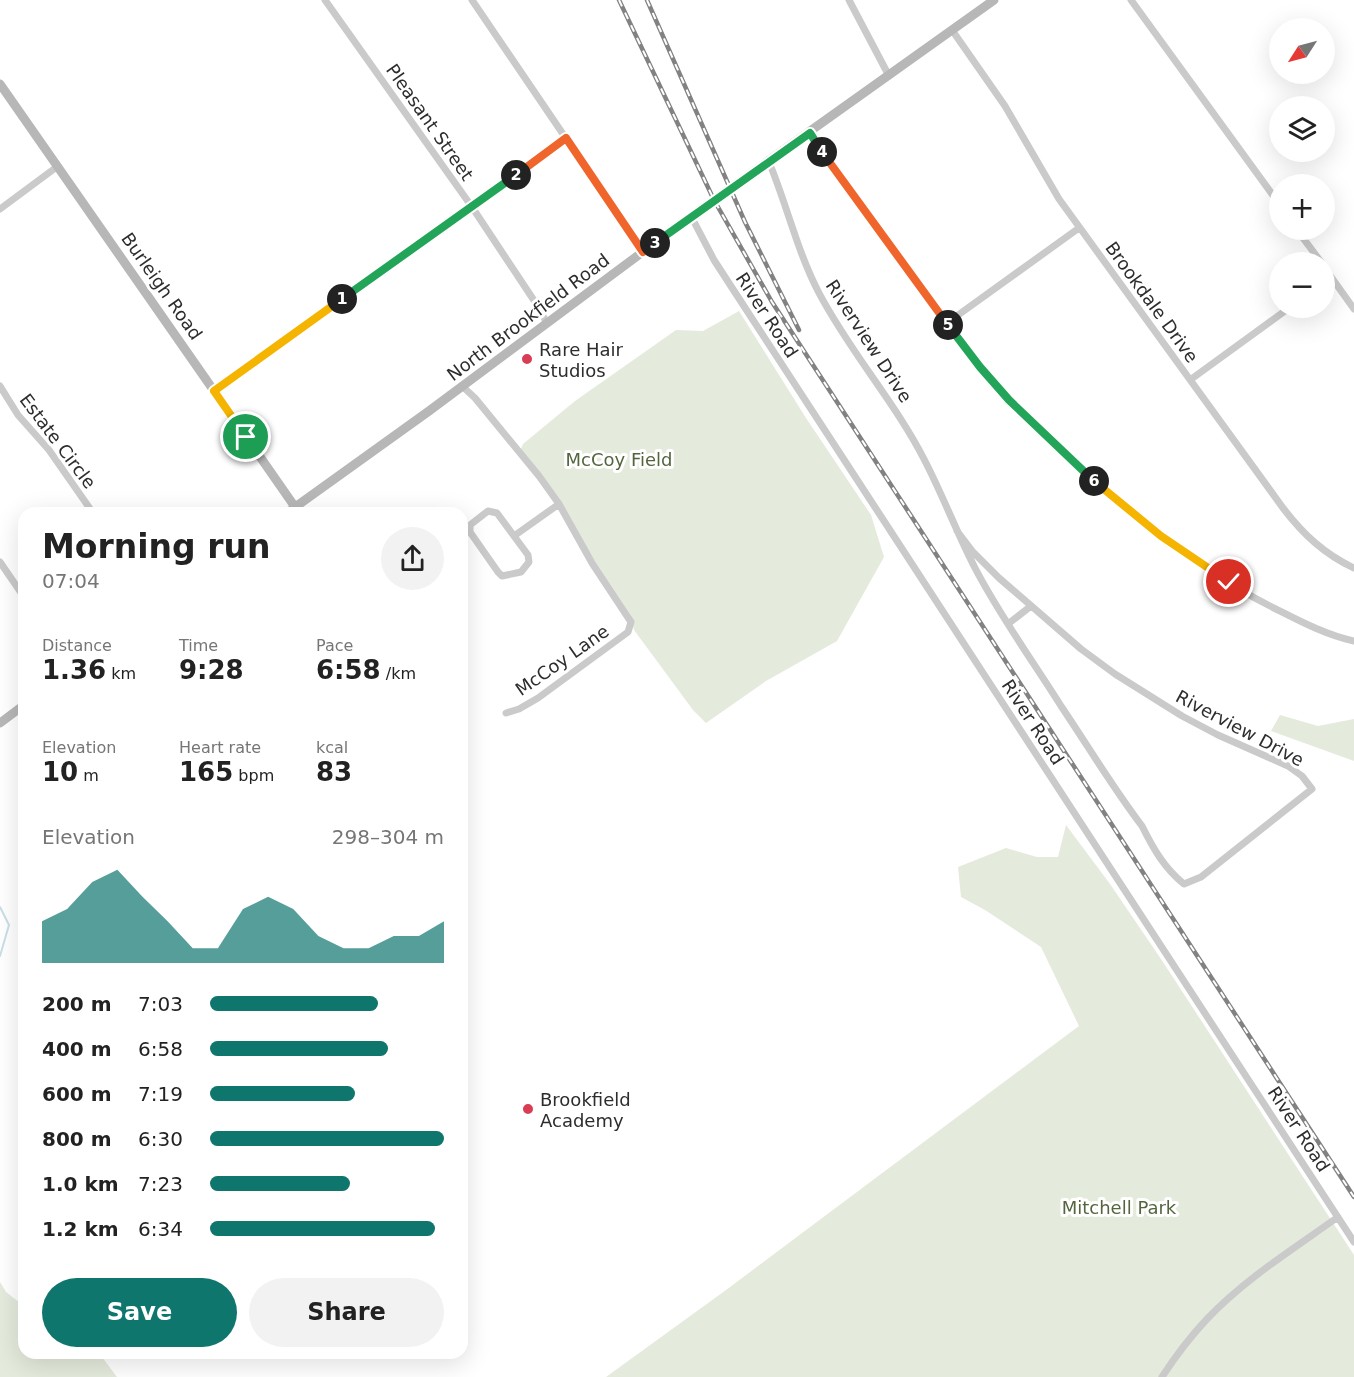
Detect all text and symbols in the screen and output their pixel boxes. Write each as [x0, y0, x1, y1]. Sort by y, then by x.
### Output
north arrow [1269, 18, 1335, 84]
map controls [1269, 18, 1335, 318]
street label: Pleasant Street [382, 60, 478, 184]
button: layers [1269, 96, 1335, 162]
pin: 4 [807, 137, 837, 167]
text: 4 [816, 142, 828, 161]
pin: 2 [501, 160, 531, 190]
text: 2 [510, 165, 522, 184]
button: + [1269, 174, 1335, 240]
street label: Burleigh Road [117, 228, 207, 344]
pin: 3 [640, 228, 670, 258]
text: 3 [649, 233, 661, 252]
street label: Brookdale Drive [1101, 238, 1203, 366]
street label: North Brookfield Road [443, 249, 613, 385]
button: − [1269, 252, 1335, 318]
street label: River Road [732, 268, 802, 362]
street label: Riverview Drive [822, 276, 916, 406]
pin: 1 [327, 284, 357, 314]
text: 1 [336, 289, 348, 308]
pin: 5 [933, 310, 963, 340]
text: 5 [942, 315, 954, 334]
place label: Rare Hair Studios [539, 339, 624, 381]
marker: Rare Hair Studios [520, 352, 534, 366]
street label: Estate Circle [16, 389, 100, 493]
pin [220, 411, 271, 462]
icon: arrive [229, 420, 262, 453]
park label: McCoy Field [566, 449, 672, 470]
pin: 6 [1079, 466, 1109, 496]
text: 6 [1088, 471, 1100, 490]
text: Morning run [42, 527, 270, 566]
button: share [381, 527, 444, 590]
pin [1203, 556, 1254, 607]
icon: check [1212, 565, 1245, 598]
text: 07:04 [42, 569, 100, 593]
street label: McCoy Lane [511, 620, 613, 700]
text: Distance [42, 636, 112, 655]
text: Time [179, 636, 218, 655]
text: Pace [316, 636, 353, 655]
text: 1.36 [42, 655, 106, 685]
text: 9:28 [179, 655, 244, 685]
text: 6:58 [316, 655, 381, 685]
text: km [106, 664, 136, 683]
text: /km [381, 664, 416, 683]
street label: River Road [998, 675, 1068, 769]
street label: Riverview Drive [1172, 685, 1308, 771]
text: Elevation [42, 738, 116, 757]
text: Heart rate [179, 738, 261, 757]
text: kcal [316, 738, 348, 757]
text: 10 [42, 757, 78, 787]
text: 165 [179, 757, 233, 787]
text: 83 [316, 757, 352, 787]
text: m [78, 766, 99, 785]
text: bpm [233, 766, 274, 785]
text: Elevation [42, 825, 135, 849]
text: 298–304 m [332, 825, 444, 849]
text: 200 m [42, 992, 112, 1016]
text: 7:03 [138, 992, 183, 1016]
text: 400 m [42, 1037, 112, 1061]
text: 6:58 [138, 1037, 183, 1061]
text: 600 m [42, 1082, 112, 1106]
text: 7:19 [138, 1082, 183, 1106]
street label: River Road [1264, 1082, 1334, 1176]
place label: Brookfield Academy [540, 1089, 631, 1131]
marker: Brookfield Academy [521, 1102, 535, 1116]
text: 800 m [42, 1127, 112, 1151]
text: 6:30 [138, 1127, 183, 1151]
text: 1.0 km [42, 1172, 119, 1196]
text: 7:23 [138, 1172, 183, 1196]
park label: Mitchell Park [1062, 1197, 1177, 1218]
text: 1.2 km [42, 1217, 119, 1241]
text: 6:34 [138, 1217, 183, 1241]
button: Save [42, 1278, 237, 1347]
button: Share [249, 1278, 444, 1347]

